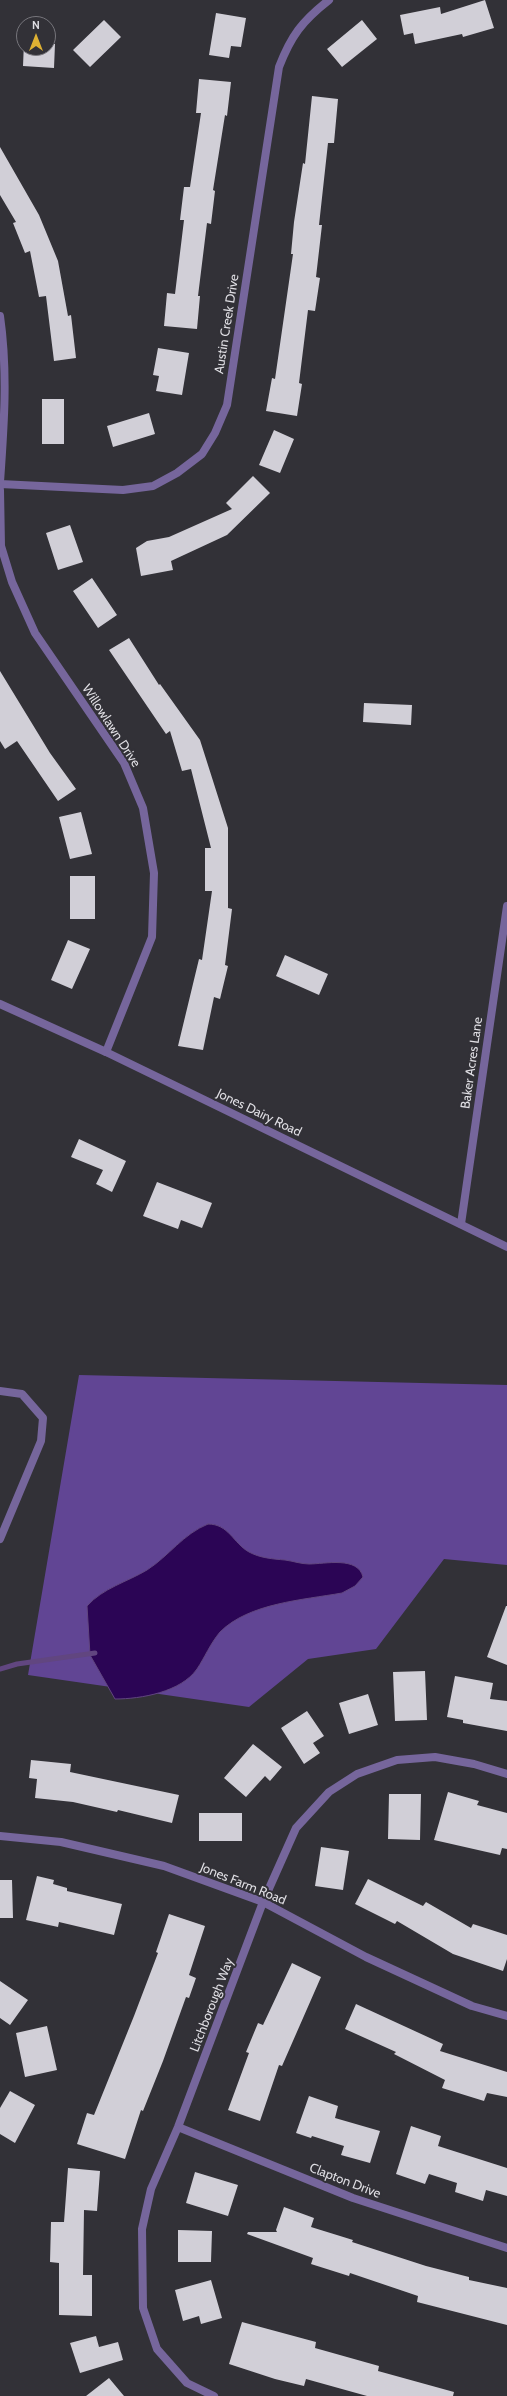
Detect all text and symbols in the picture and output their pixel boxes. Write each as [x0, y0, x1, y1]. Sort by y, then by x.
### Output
north arrow [16, 16, 56, 56]
text: N [32, 18, 40, 32]
street label: Austin Creek Drive [211, 273, 243, 375]
street label: Willowlawn Drive [78, 682, 144, 770]
street label: Baker Acres Lane [458, 1016, 486, 1110]
street label: Jones Dairy Road [214, 1086, 304, 1140]
street label: Jones Farm Road [198, 1860, 288, 1908]
street label: Litchborough Way [187, 1956, 237, 2054]
street label: Clapton Drive [307, 2160, 383, 2202]

